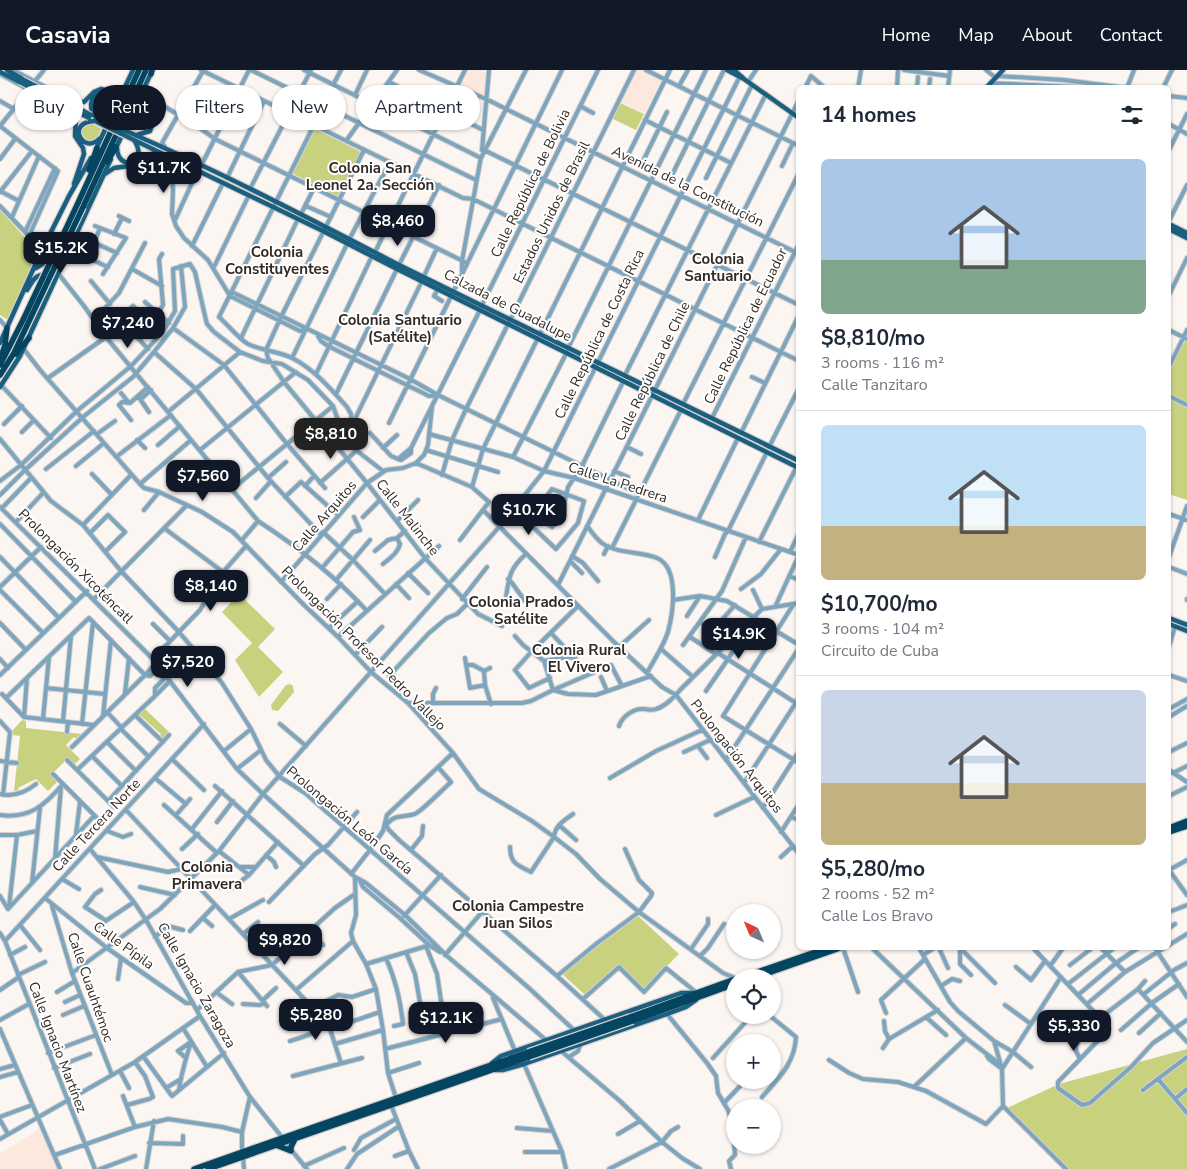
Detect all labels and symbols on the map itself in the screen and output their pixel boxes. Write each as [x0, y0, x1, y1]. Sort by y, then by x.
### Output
street label: Calle República de Bolivia [486, 106, 575, 261]
street label: Estados Unidos de Brasil [509, 137, 595, 287]
street label: Avenida de la Constitución [609, 141, 767, 232]
pin: $11.7K [123, 152, 205, 194]
district label: Colonia San Leonel 2a. Sección [306, 158, 434, 195]
pin: $8,460 [357, 204, 439, 247]
pin: $15.2K [20, 232, 102, 274]
district label: Colonia Constituyentes [225, 242, 329, 279]
street label: Calle República de Ecuador [699, 245, 792, 407]
street label: Calle República de Costa Rica [550, 246, 649, 422]
district label: Colonia Santuario [684, 249, 752, 286]
street label: Calzada de Guadalupe [440, 265, 575, 346]
street label: Calle República de Chile [610, 298, 695, 444]
pin: $7,240 [87, 306, 169, 349]
district label: Colonia Santuario (Satélite) [338, 310, 462, 347]
pin: $8,810 [290, 418, 372, 460]
street label: Calle La Pedrera [566, 457, 670, 507]
pin: $7,560 [162, 460, 244, 502]
street label: Calle Malinche [372, 475, 444, 560]
street label: Calle Arquitos [288, 476, 361, 556]
pin: $10.7K [488, 494, 570, 536]
street label: Prolongación Xicoténcatl [14, 505, 138, 629]
street label: Prolongación Profesor Pedro Vallejo [277, 562, 450, 735]
pin: $8,140 [170, 570, 252, 612]
district label: Colonia Prados Satélite [468, 592, 574, 629]
pin: $14.9K [698, 618, 780, 660]
district label: Colonia Rural El Vivero [532, 640, 626, 677]
pin: $7,520 [147, 646, 229, 688]
street label: Prolongación Arquitos [686, 695, 787, 817]
street label: Prolongación León García [282, 762, 417, 879]
street label: Calle Tercera Norte [48, 775, 145, 876]
district label: Colonia Primavera [172, 857, 242, 894]
district label: Colonia Campestre Juan Silos [452, 896, 584, 933]
north arrow [726, 904, 781, 959]
street label: Calle Pípila [89, 917, 158, 974]
street label: Calle Ignacio Zaragoza [153, 919, 240, 1051]
pin: $9,820 [244, 924, 326, 966]
street label: Calle Cuauhtémoc [63, 930, 118, 1045]
street label: Calle Ignacio Martínez [24, 979, 91, 1116]
pin: $5,280 [275, 998, 357, 1041]
pin: $12.1K [405, 1002, 487, 1044]
pin: $5,330 [1033, 1010, 1115, 1052]

